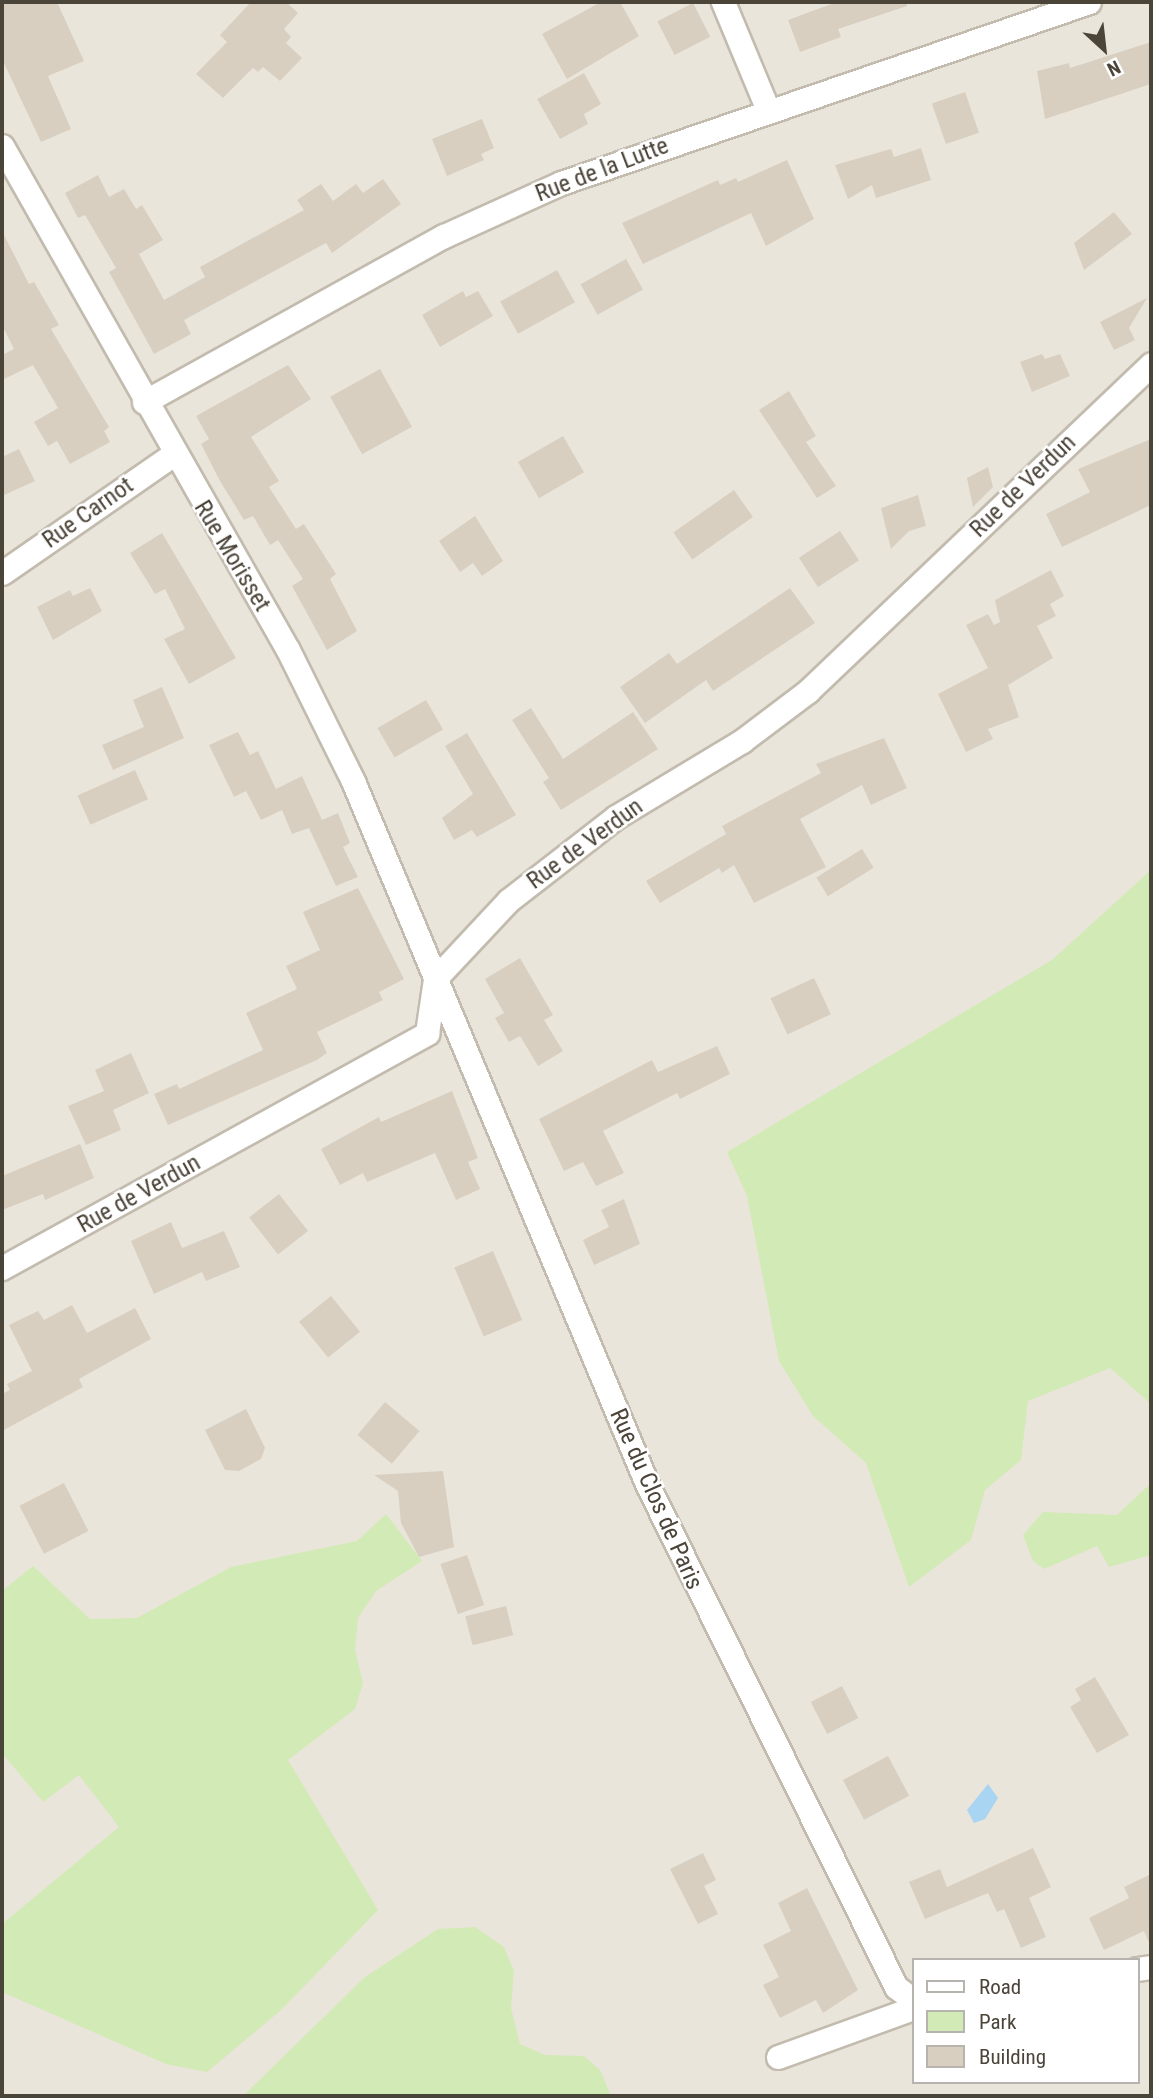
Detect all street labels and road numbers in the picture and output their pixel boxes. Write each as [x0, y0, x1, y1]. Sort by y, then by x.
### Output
street label: Rue de la Lutte [531, 131, 673, 209]
street label: Rue de Verdun [964, 428, 1082, 544]
street label: Rue Carnot [37, 471, 139, 555]
street label: Rue Morisset [188, 495, 276, 617]
street label: Rue de Verdun [521, 792, 649, 896]
street label: Rue de Verdun [72, 1148, 206, 1240]
street label: Rue du Clos de Paris [603, 1404, 709, 1594]

